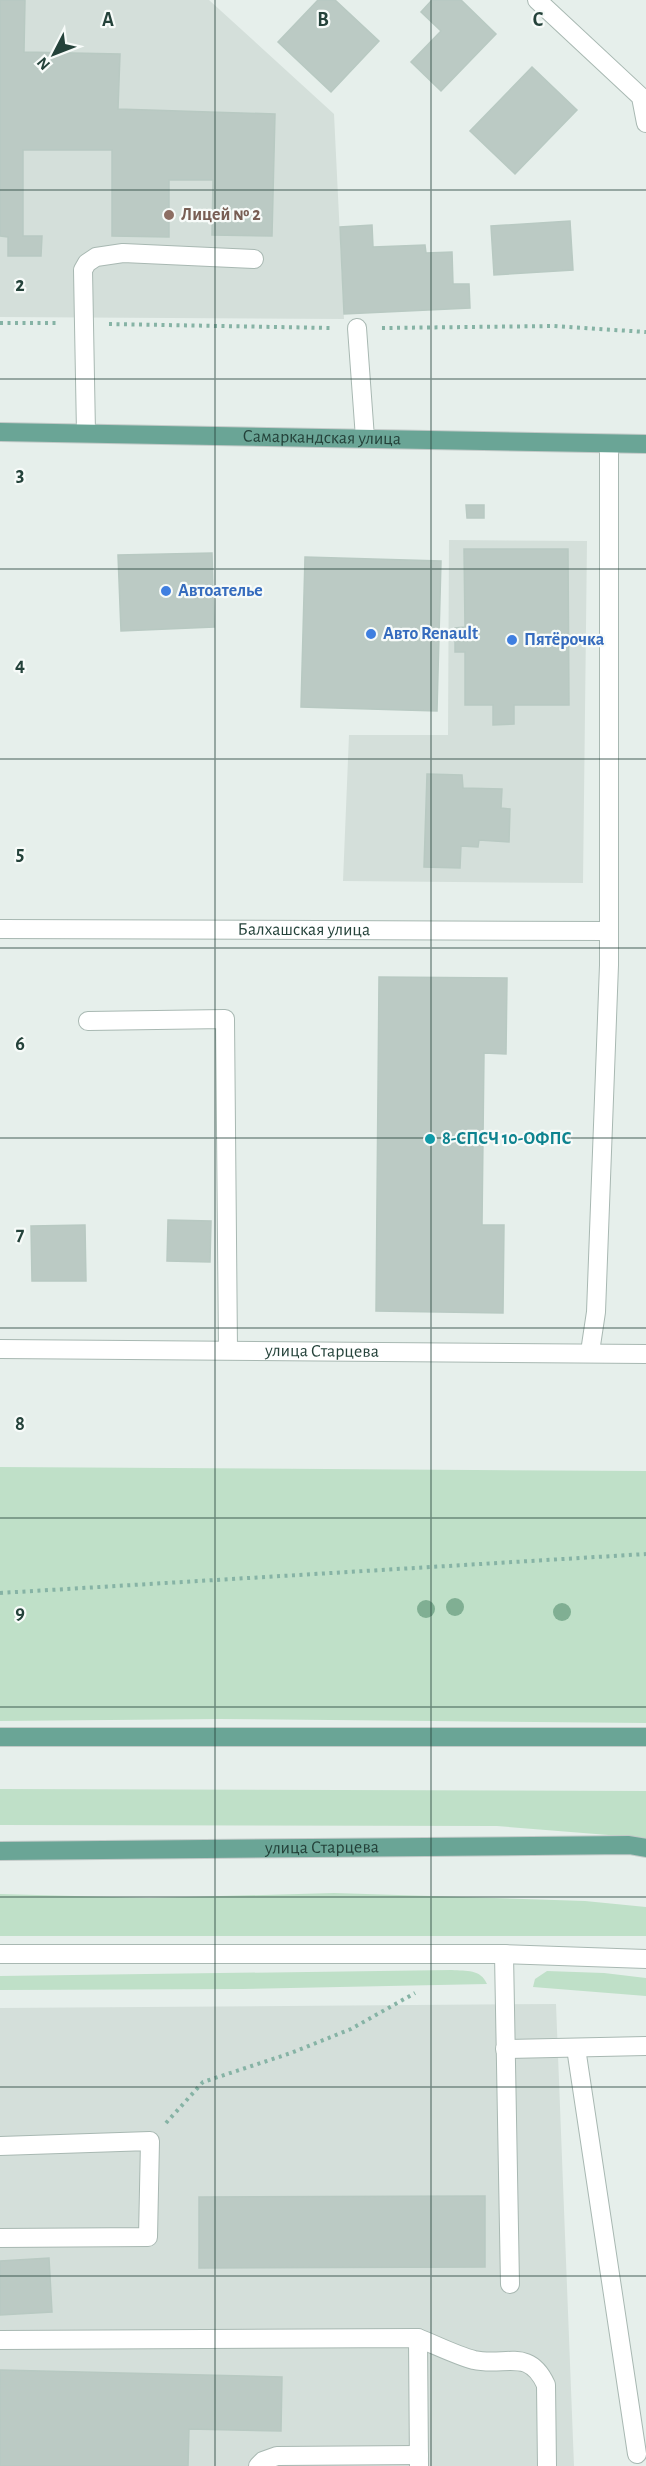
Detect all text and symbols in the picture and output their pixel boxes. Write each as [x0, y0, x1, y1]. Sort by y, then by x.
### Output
text: A [102, 10, 114, 30]
text: B [317, 10, 329, 30]
text: C [533, 10, 544, 30]
north arrow [24, 24, 84, 84]
text: N [34, 54, 53, 73]
place label: Лицей № 2 [181, 206, 261, 224]
marker: Лицей № 2 [162, 208, 176, 222]
text: 2 [15, 275, 25, 295]
street label: Самаркандская улица [243, 428, 401, 448]
text: 3 [16, 465, 24, 485]
place label: Автоателье [178, 582, 263, 600]
marker: Автоателье [159, 584, 173, 598]
place label: Авто Renault [383, 625, 478, 643]
marker: Авто Renault [364, 627, 378, 641]
place label: Пятёрочка [524, 631, 605, 649]
marker: Пятёрочка [505, 633, 519, 647]
text: 4 [15, 655, 25, 675]
text: 5 [16, 844, 24, 864]
street label: Балхашская улица [238, 921, 370, 939]
text: 6 [15, 1034, 25, 1054]
place label: 8-СПСЧ 10-ОФПС [442, 1130, 571, 1148]
marker: 8-СПСЧ 10-ОФПС [423, 1132, 437, 1146]
text: 7 [16, 1224, 25, 1244]
street label: улица Старцева [264, 1342, 379, 1361]
text: 8 [15, 1414, 25, 1434]
text: 9 [15, 1603, 25, 1623]
street label: улица Старцева [264, 1838, 379, 1857]

